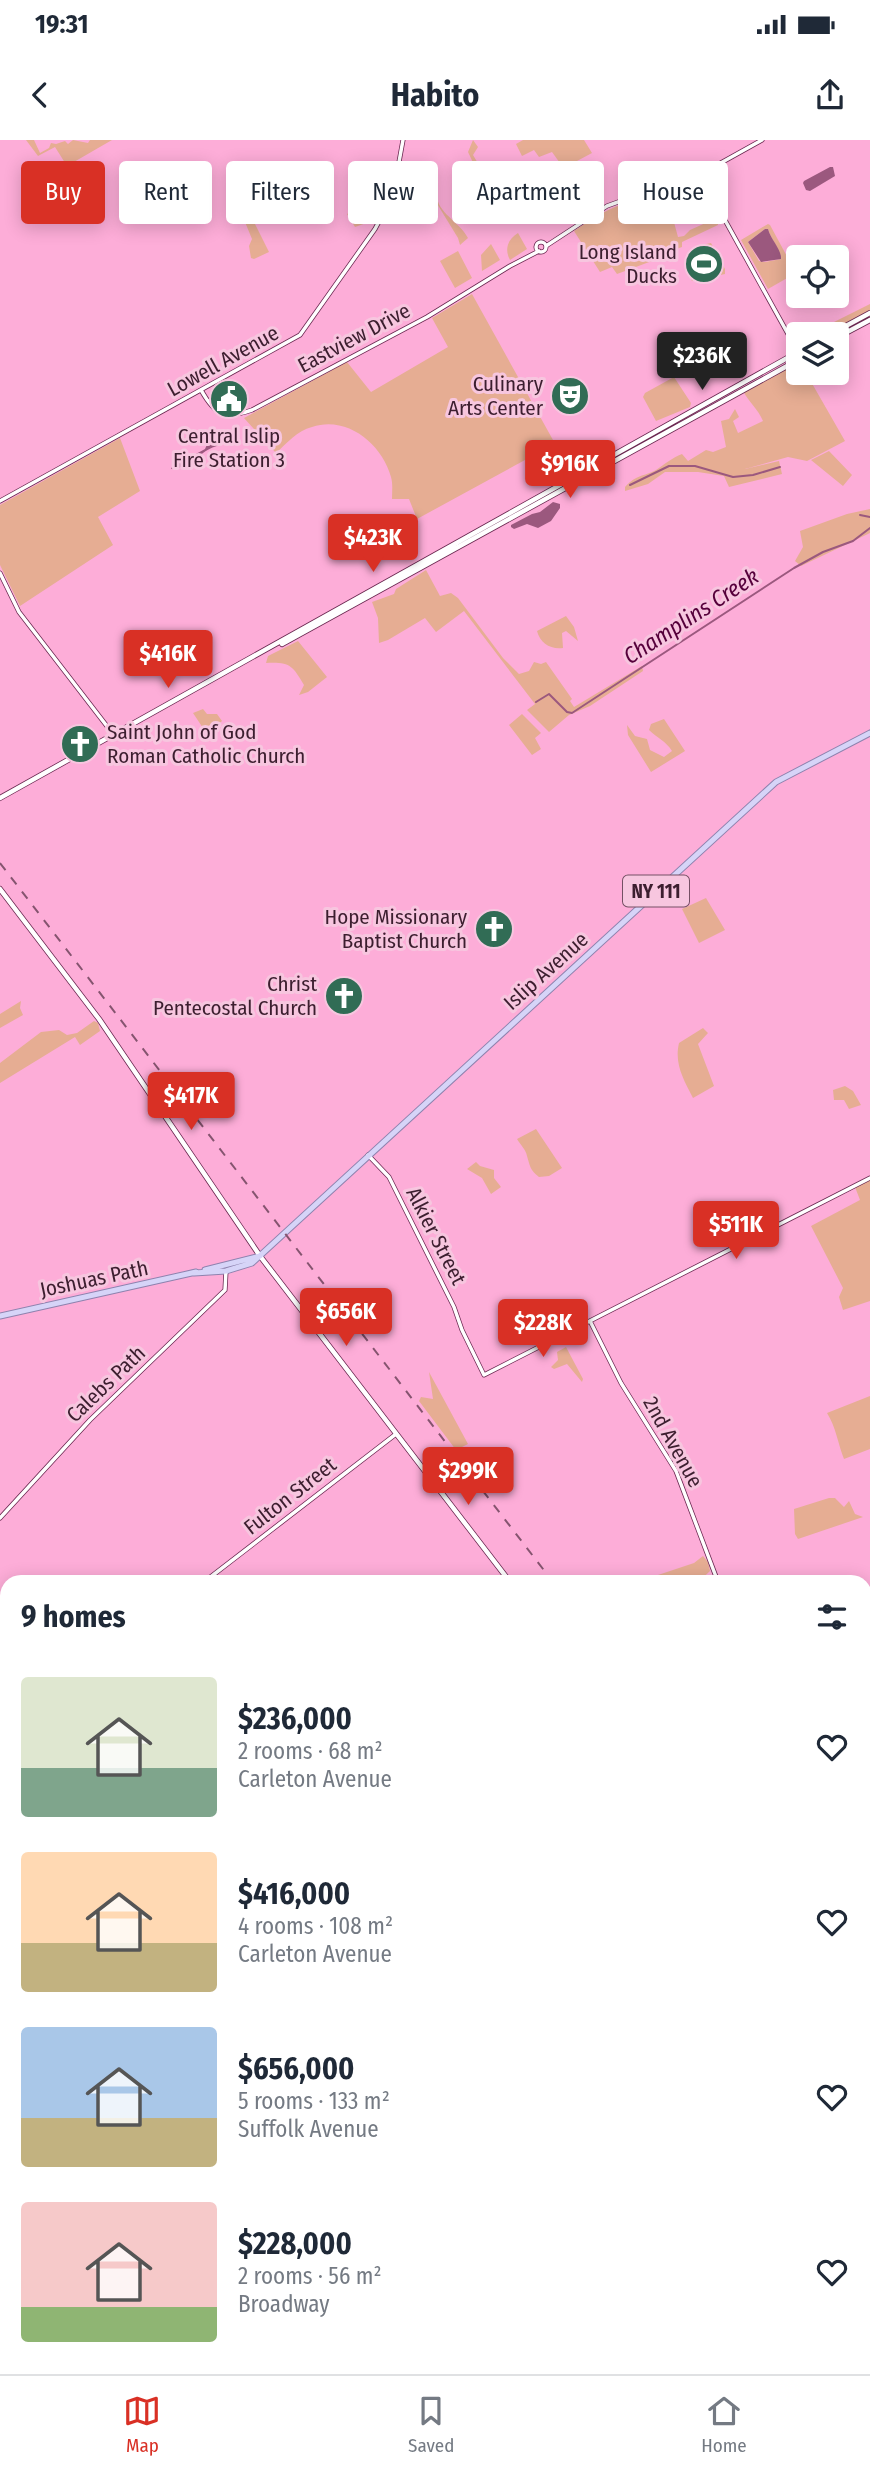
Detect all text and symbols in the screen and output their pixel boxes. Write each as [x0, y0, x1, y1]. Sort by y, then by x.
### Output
text: 19:31 [35, 9, 89, 40]
icon: back [21, 76, 59, 114]
text: Habito [391, 76, 479, 114]
icon: share [811, 76, 849, 114]
chip: Buy [21, 161, 105, 224]
chip: Rent [119, 161, 212, 224]
chip: Filters [226, 161, 334, 224]
chip: New [348, 161, 438, 224]
chip: Apartment [452, 161, 604, 224]
chip: House [618, 161, 728, 224]
place label: Long Island Ducks [579, 239, 677, 289]
sports icon: Long Island Ducks [683, 243, 725, 285]
map controls [786, 245, 849, 385]
button: locate [786, 245, 849, 308]
street label: Eastview Drive [293, 297, 415, 379]
street label: Lowell Avenue [163, 320, 283, 402]
button: layers [786, 322, 849, 385]
pin: $236K [653, 332, 751, 392]
text: $236K [673, 341, 731, 369]
place label: Culinary Arts Center [448, 371, 544, 421]
theatre icon: Culinary Arts Center [549, 375, 591, 417]
public building icon: Central Islip Fire Station 3 [208, 378, 250, 420]
place label: Central Islip Fire Station 3 [173, 423, 285, 473]
pin: $916K [521, 440, 619, 500]
text: $916K [541, 449, 599, 477]
pin: $423K [324, 514, 422, 574]
text: $423K [344, 523, 402, 551]
water label: Champlins Creek [618, 562, 764, 670]
pin: $416K [119, 630, 217, 690]
text: $416K [140, 639, 196, 667]
place label: Saint John of God Roman Catholic Church [107, 719, 305, 769]
church icon: Saint John of God Roman Catholic Church [59, 723, 101, 765]
road number: NY 111 [623, 876, 689, 906]
place label: Hope Missionary Baptist Church [324, 904, 468, 954]
church icon: Hope Missionary Baptist Church [473, 908, 515, 950]
street label: Islip Avenue [498, 926, 594, 1016]
place label: Christ Pentecostal Church [153, 971, 317, 1021]
church icon: Christ Pentecostal Church [323, 975, 365, 1017]
pin: $417K [142, 1072, 240, 1132]
text: $417K [164, 1081, 218, 1109]
street label: Alkier Street [400, 1183, 472, 1289]
pin: $511K [687, 1202, 785, 1261]
text: $511K [709, 1210, 763, 1238]
street label: Joshuas Path [38, 1255, 150, 1303]
pin: $656K [297, 1288, 395, 1348]
text: $656K [316, 1297, 376, 1325]
pin: $228K [494, 1300, 592, 1359]
text: $228K [514, 1308, 572, 1336]
street label: Calebs Path [61, 1340, 151, 1428]
street label: 2nd Avenue [637, 1392, 709, 1492]
pin: $299K [419, 1448, 517, 1507]
street label: Fulton Street [239, 1452, 342, 1540]
text: $299K [439, 1456, 497, 1484]
icon: filters [813, 1598, 851, 1636]
text: 9 homes [21, 1599, 126, 1635]
text: $236,000 [238, 1701, 352, 1737]
icon: home [77, 1705, 161, 1789]
icon: heart [813, 1728, 851, 1766]
text: 2 rooms · 68 m² [238, 1737, 383, 1765]
text: Carleton Avenue [238, 1765, 392, 1793]
text: $416,000 [238, 1876, 350, 1912]
icon: home [77, 1880, 161, 1964]
icon: heart [813, 1903, 851, 1941]
text: 4 rooms · 108 m² [238, 1912, 393, 1940]
text: Carleton Avenue [238, 1940, 392, 1968]
text: $656,000 [238, 2051, 354, 2087]
icon: home [77, 2055, 161, 2139]
icon: heart [813, 2078, 851, 2116]
text: 5 rooms · 133 m² [238, 2087, 390, 2115]
text: Suffolk Avenue [238, 2115, 379, 2143]
text: $228,000 [238, 2226, 352, 2262]
icon: home [77, 2230, 161, 2314]
icon: heart [813, 2253, 851, 2291]
text: 2 rooms · 56 m² [238, 2262, 382, 2290]
text: Broadway [238, 2290, 329, 2318]
tab: Map [123, 2392, 161, 2457]
tab: Saved [408, 2392, 454, 2457]
tab: Home [701, 2392, 747, 2457]

